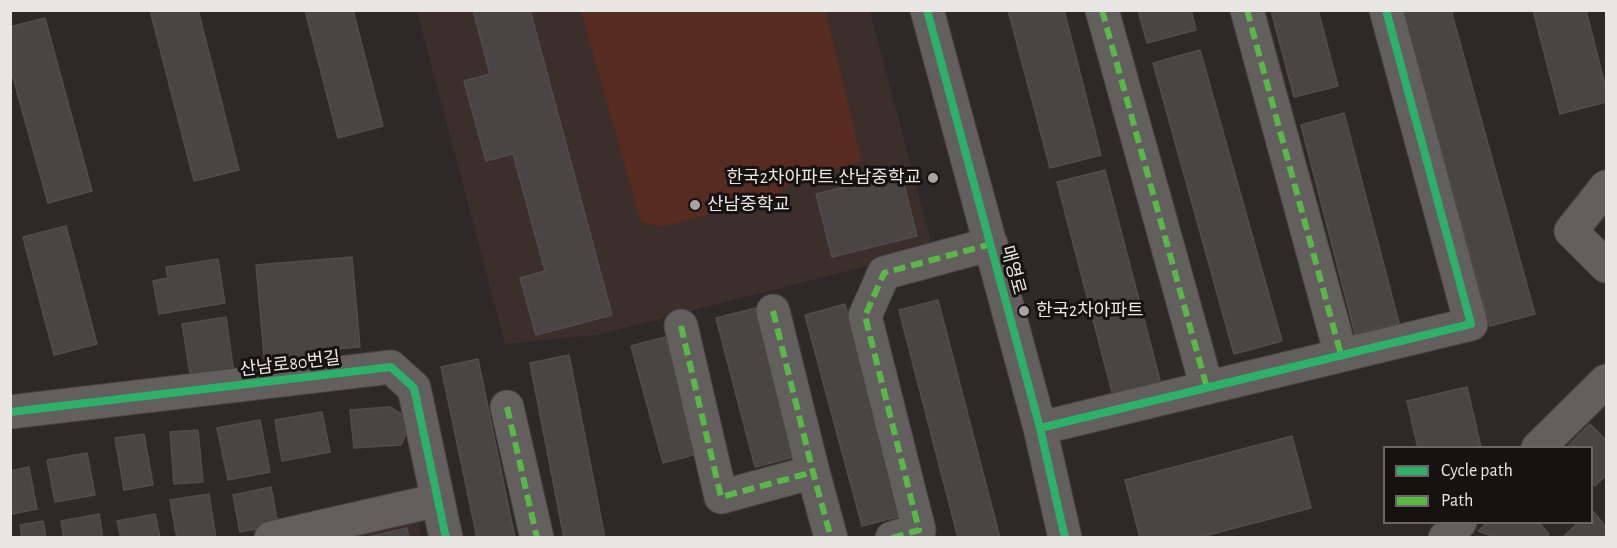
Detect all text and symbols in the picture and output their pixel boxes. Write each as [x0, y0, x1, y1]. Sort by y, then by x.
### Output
place label: 한국2차아파트.산남중학교 [727, 167, 921, 189]
marker: 한국2차아파트.산남중학교 [926, 171, 940, 185]
place label: 산남중학교 [707, 194, 790, 216]
marker: 산남중학교 [688, 198, 702, 212]
street label: 매영로 [996, 243, 1030, 297]
place label: 한국2차아파트 [1036, 300, 1144, 322]
marker: 한국2차아파트 [1017, 304, 1031, 318]
street label: 산남로80번길 [239, 347, 341, 381]
legend [1383, 446, 1593, 524]
text: Cycle path [1441, 462, 1513, 480]
text: Path [1441, 492, 1473, 510]

